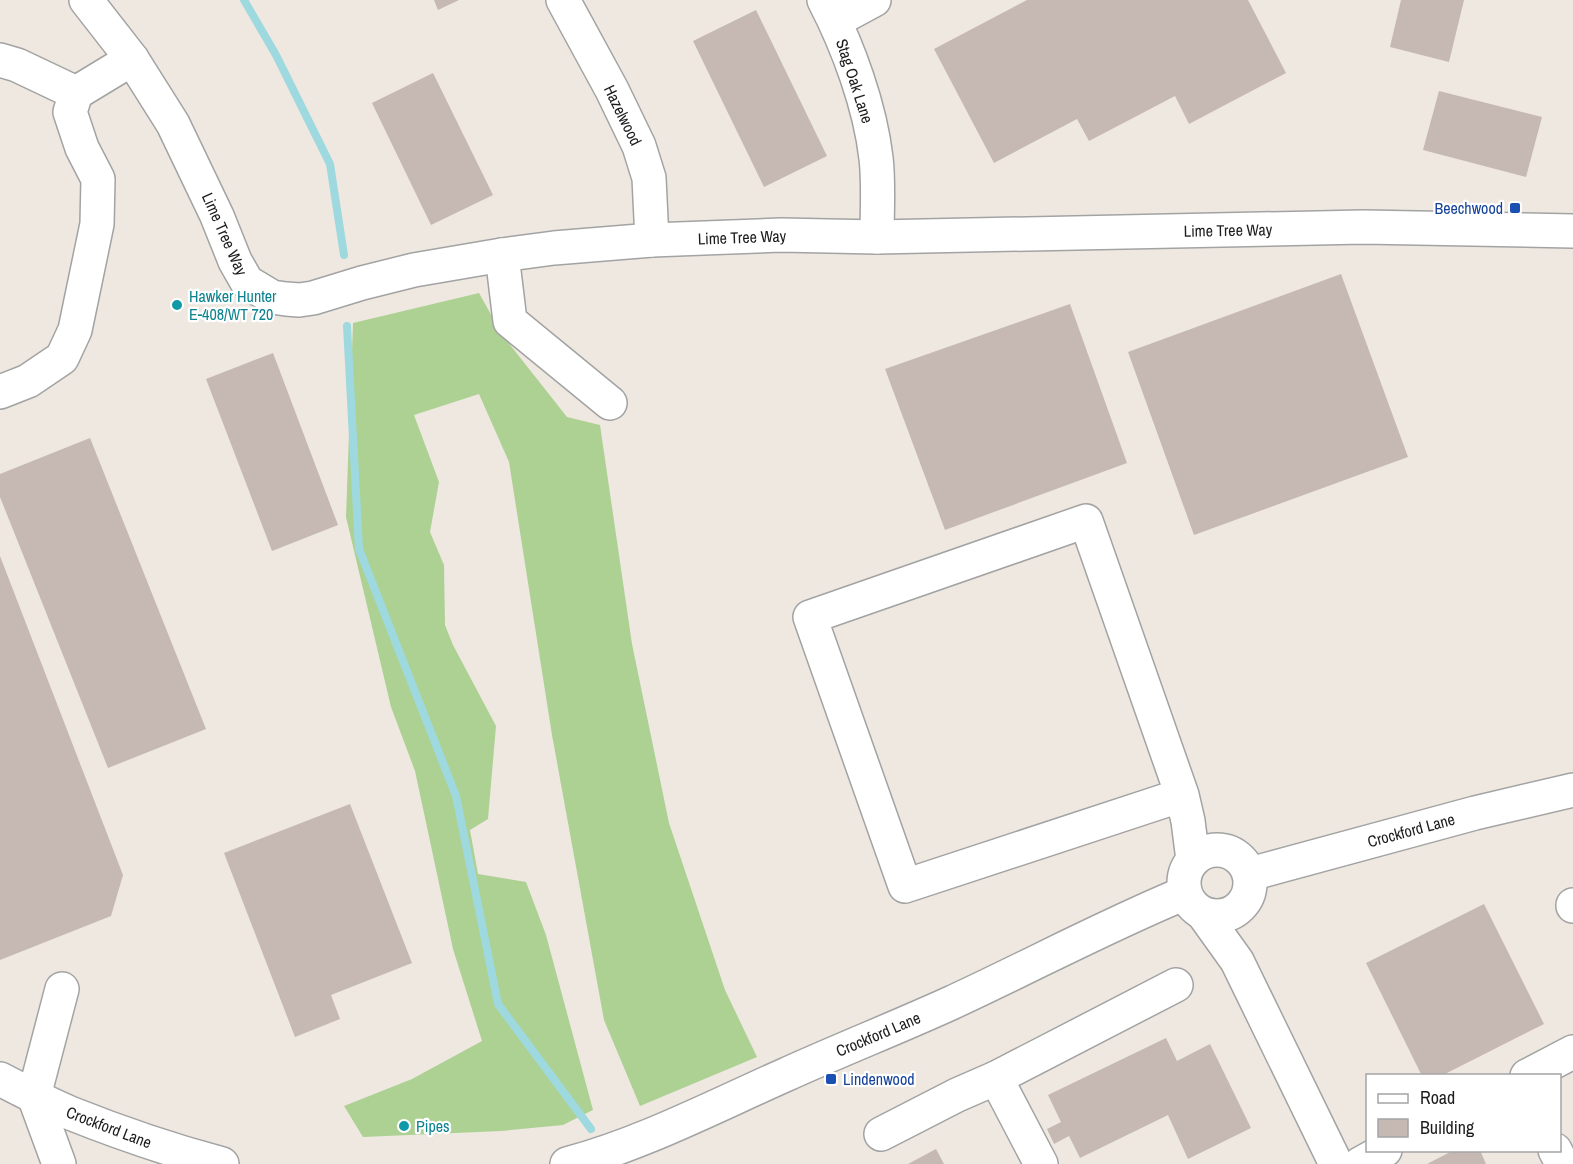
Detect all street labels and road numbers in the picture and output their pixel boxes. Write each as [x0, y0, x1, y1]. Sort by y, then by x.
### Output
street label: Stag Oak Lane [831, 36, 879, 126]
street label: Hazelwood [599, 81, 647, 149]
street label: Lime Tree Way [197, 189, 253, 279]
street label: Lime Tree Way [1184, 218, 1273, 242]
street label: Lime Tree Way [697, 224, 787, 250]
street label: Crockford Lane [1365, 808, 1457, 852]
street label: Crockford Lane [832, 1006, 924, 1062]
street label: Crockford Lane [63, 1101, 155, 1153]

